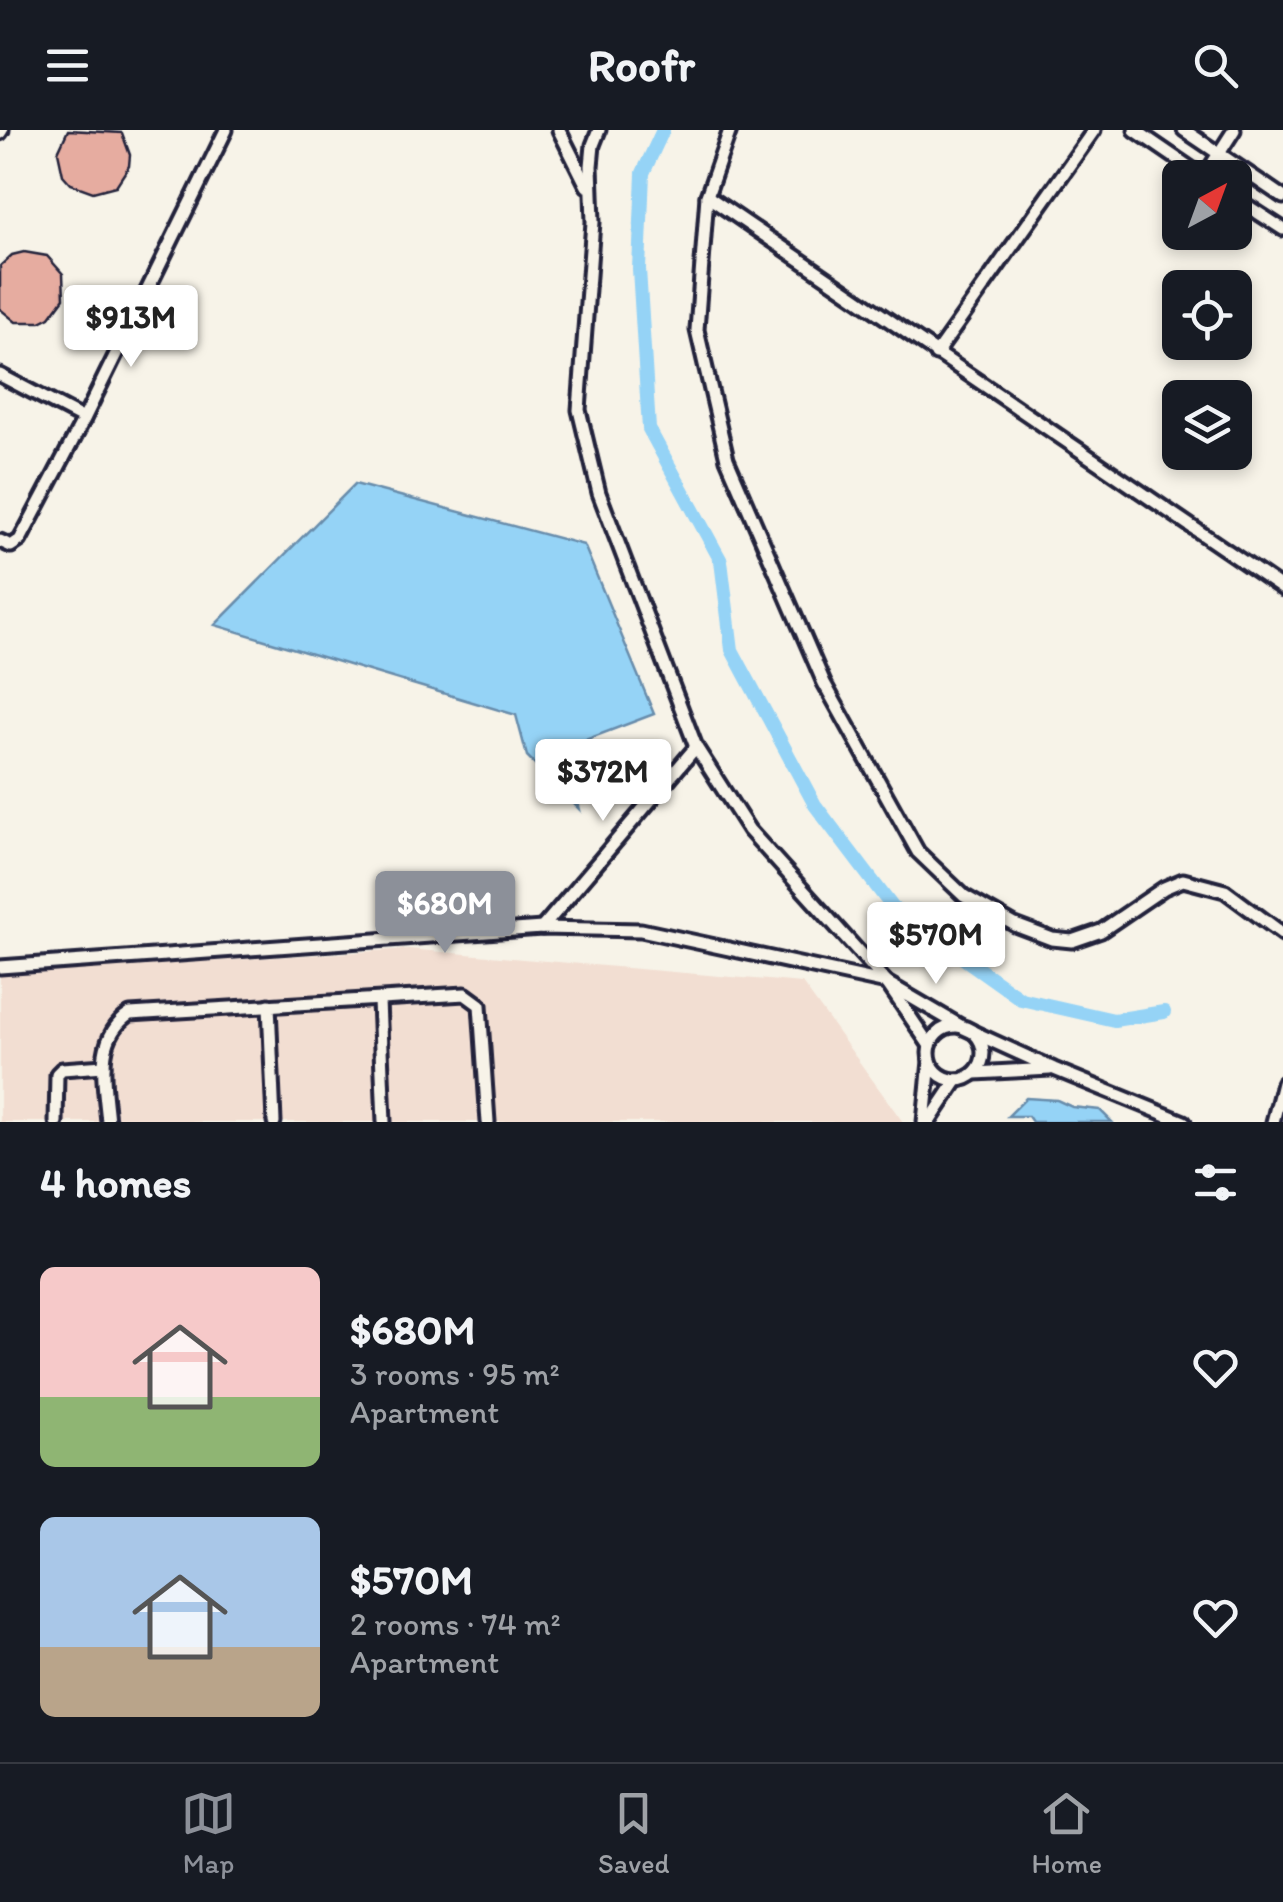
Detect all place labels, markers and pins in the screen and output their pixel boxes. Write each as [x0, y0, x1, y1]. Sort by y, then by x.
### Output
pin: $913M [61, 285, 201, 370]
pin: $372M [533, 739, 673, 824]
pin: $680M [375, 871, 515, 956]
pin: $570M [866, 902, 1006, 987]

